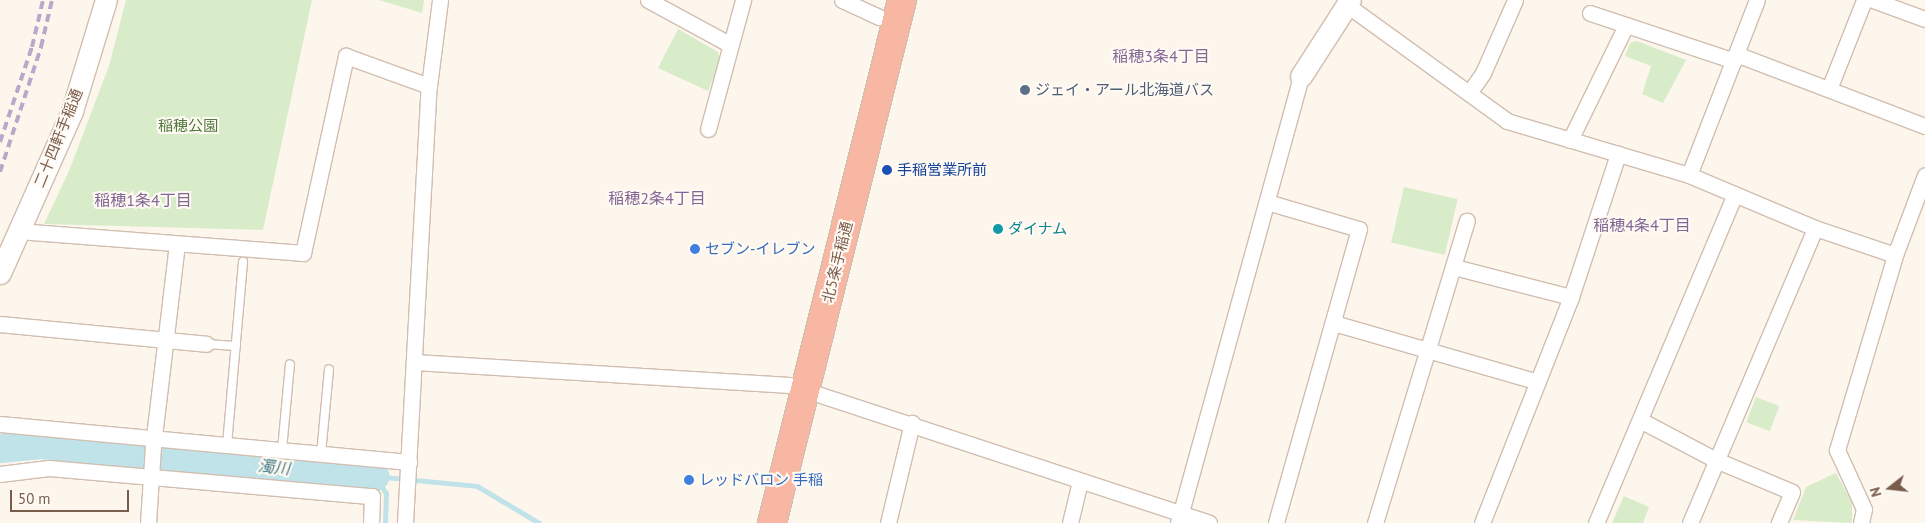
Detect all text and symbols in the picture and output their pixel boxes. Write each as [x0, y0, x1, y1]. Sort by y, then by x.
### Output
district label: 稲穂3条4丁目 [1112, 46, 1210, 66]
place label: ジェイ・アール北海道バス [1035, 81, 1214, 99]
marker: ジェイ・アール北海道バス [1019, 84, 1031, 96]
street label: 二十四軒手稲通 [30, 86, 86, 190]
park label: 稲穂公園 [158, 117, 218, 135]
place label: 手稲営業所前 [897, 161, 987, 179]
marker: 手稲営業所前 [881, 164, 893, 176]
district label: 稲穂2条4丁目 [608, 188, 706, 208]
district label: 稲穂1条4丁目 [94, 190, 192, 210]
district label: 稲穂4条4丁目 [1593, 215, 1691, 235]
street label: 北5条手稲通 [818, 219, 856, 305]
place label: ダイナム [1008, 220, 1068, 238]
marker: ダイナム [992, 223, 1004, 235]
place label: セブン-イレブン [705, 240, 815, 258]
marker: セブン-イレブン [689, 243, 701, 255]
water label: 濁川 [257, 456, 291, 478]
north arrow [1865, 463, 1915, 513]
place label: レッドバロン 手稲 [699, 471, 823, 489]
marker: レッドバロン 手稲 [683, 474, 695, 486]
scale bar [12, 480, 131, 512]
text: N [1866, 485, 1886, 499]
text: 50 m [18, 489, 51, 508]

